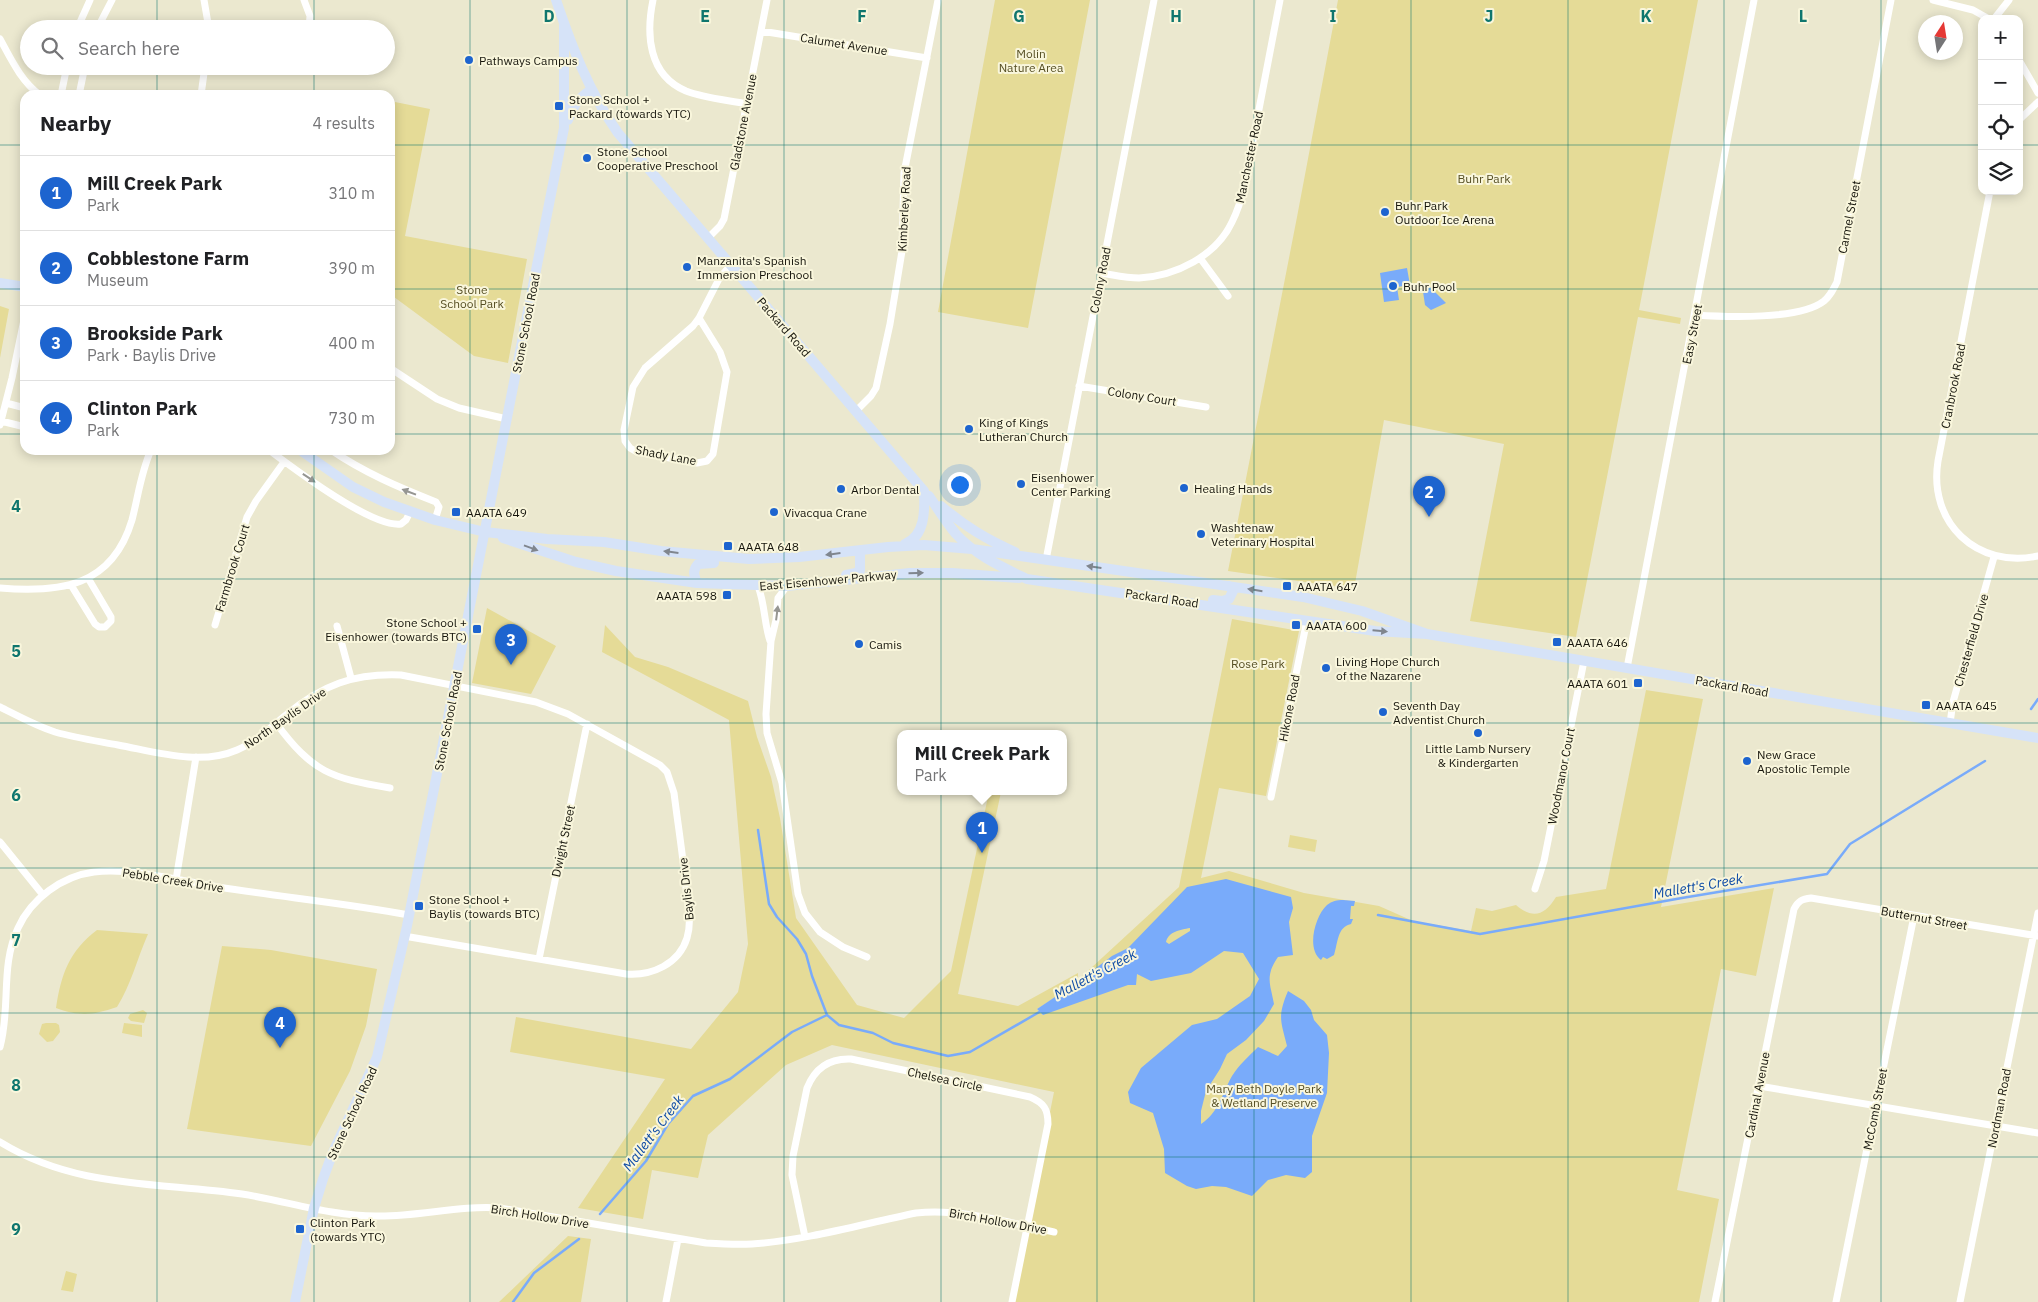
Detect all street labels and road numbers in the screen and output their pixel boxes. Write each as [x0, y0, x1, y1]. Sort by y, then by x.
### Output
street label: Calumet Avenue [799, 30, 889, 58]
street label: Gladstone Avenue [726, 72, 760, 171]
street label: Manchester Road [1232, 110, 1266, 204]
street label: Kimberley Road [894, 166, 914, 252]
street label: Carmel Street [1835, 179, 1863, 255]
street label: Colony Road [1086, 246, 1114, 314]
street label: Stone School Road [509, 272, 543, 374]
street label: Packard Road [754, 294, 814, 360]
street label: Easy Street [1679, 303, 1705, 365]
street label: Cranbrook Road [1937, 342, 1969, 430]
street label: Colony Court [1107, 383, 1177, 409]
street label: Shady Lane [634, 442, 698, 468]
street label: Farmbrook Court [212, 522, 252, 614]
street label: East Eisenhower Parkway [759, 567, 897, 593]
street label: Packard Road [1124, 585, 1200, 611]
street label: Chesterfield Drive [1951, 591, 1992, 688]
street label: Stone School Road [431, 670, 465, 772]
street label: Packard Road [1694, 672, 1770, 700]
street label: Hikone Road [1275, 673, 1303, 743]
street label: North Baylis Drive [241, 684, 329, 752]
street label: Woodmanor Court [1544, 726, 1578, 826]
street label: Dwight Street [548, 804, 578, 878]
street label: Baylis Drive [675, 856, 697, 921]
street label: Pebble Creek Drive [121, 865, 225, 895]
street label: Butternut Street [1880, 903, 1968, 933]
street label: Cardinal Avenue [1741, 1050, 1773, 1139]
street label: Stone School Road [324, 1064, 380, 1162]
street label: Chelsea Circle [906, 1064, 984, 1094]
street label: McComb Street [1860, 1067, 1890, 1151]
street label: Nordman Road [1984, 1067, 2014, 1149]
street label: Birch Hollow Drive [490, 1201, 591, 1231]
street label: Birch Hollow Drive [948, 1205, 1048, 1237]

